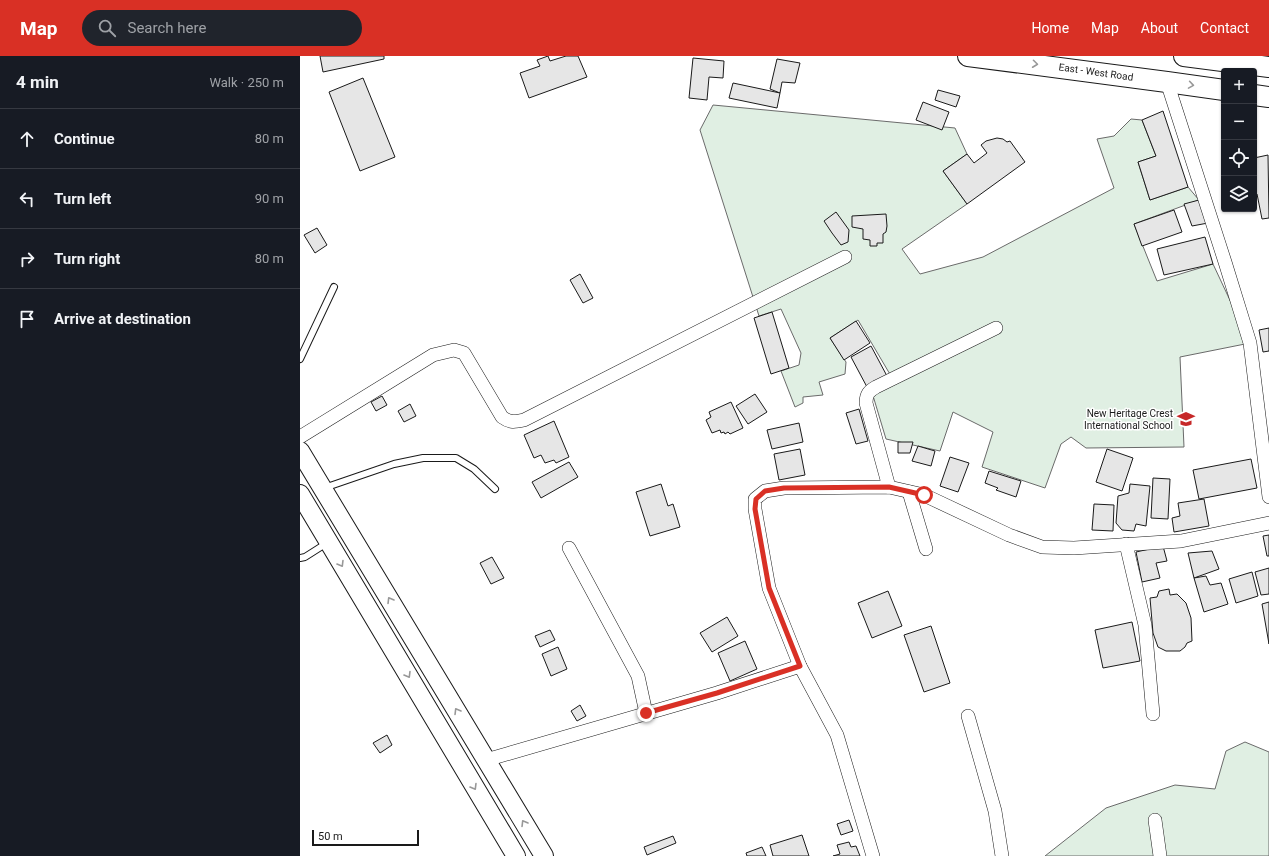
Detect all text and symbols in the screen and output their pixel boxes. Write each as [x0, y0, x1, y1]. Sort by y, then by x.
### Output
search box [82, 10, 362, 46]
text: Map [20, 17, 58, 40]
icon: search [96, 17, 118, 39]
text: Search here [128, 19, 206, 37]
text: Home [1031, 20, 1069, 36]
text: Map [1091, 20, 1119, 36]
text: About [1141, 20, 1178, 36]
text: Contact [1200, 20, 1249, 36]
one-way arrow [1032, 59, 1038, 68]
street label: East - West Road [1058, 61, 1134, 83]
map controls [1221, 68, 1257, 212]
button: + [1221, 68, 1257, 104]
text: 4 min [16, 72, 59, 92]
text: Walk · 250 m [209, 75, 284, 90]
one-way arrow [1188, 80, 1194, 89]
button: − [1221, 104, 1257, 140]
icon: ahead [16, 128, 38, 150]
text: Continue [54, 130, 115, 148]
text: 80 m [255, 131, 284, 146]
button: locate [1221, 140, 1257, 176]
button: layers [1221, 176, 1257, 212]
icon: left [16, 188, 38, 210]
text: Turn left [54, 190, 111, 208]
text: 90 m [255, 191, 284, 206]
icon: right [16, 248, 38, 270]
text: Turn right [54, 250, 120, 268]
text: 80 m [255, 251, 284, 266]
icon: arrive [16, 308, 38, 330]
text: Arrive at destination [54, 310, 191, 328]
place label: New Heritage Crest International School [1084, 408, 1173, 431]
school or university icon: New Heritage Crest International School [1176, 409, 1196, 429]
route start [915, 486, 933, 504]
one-way arrow [337, 560, 344, 567]
one-way arrow [387, 597, 394, 604]
one-way arrow [403, 671, 410, 678]
route end [637, 704, 655, 722]
one-way arrow [454, 708, 461, 715]
one-way arrow [470, 783, 477, 790]
one-way arrow [521, 820, 528, 827]
scale bar [312, 828, 419, 847]
text: 50 m [318, 830, 343, 843]

